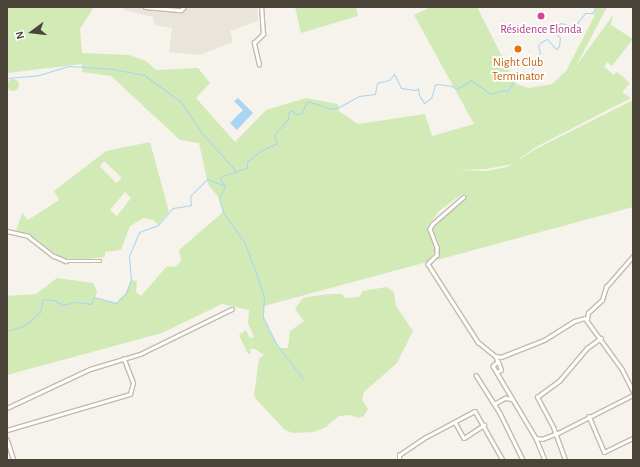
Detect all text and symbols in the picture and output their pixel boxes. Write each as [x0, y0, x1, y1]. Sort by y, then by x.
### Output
marker: Résidence Elonda [536, 11, 546, 21]
north arrow [12, 12, 52, 52]
place label: Résidence Elonda [500, 23, 582, 37]
text: N [14, 30, 26, 40]
marker: Night Club Terminator [513, 44, 523, 54]
place label: Night Club Terminator [492, 56, 544, 84]

